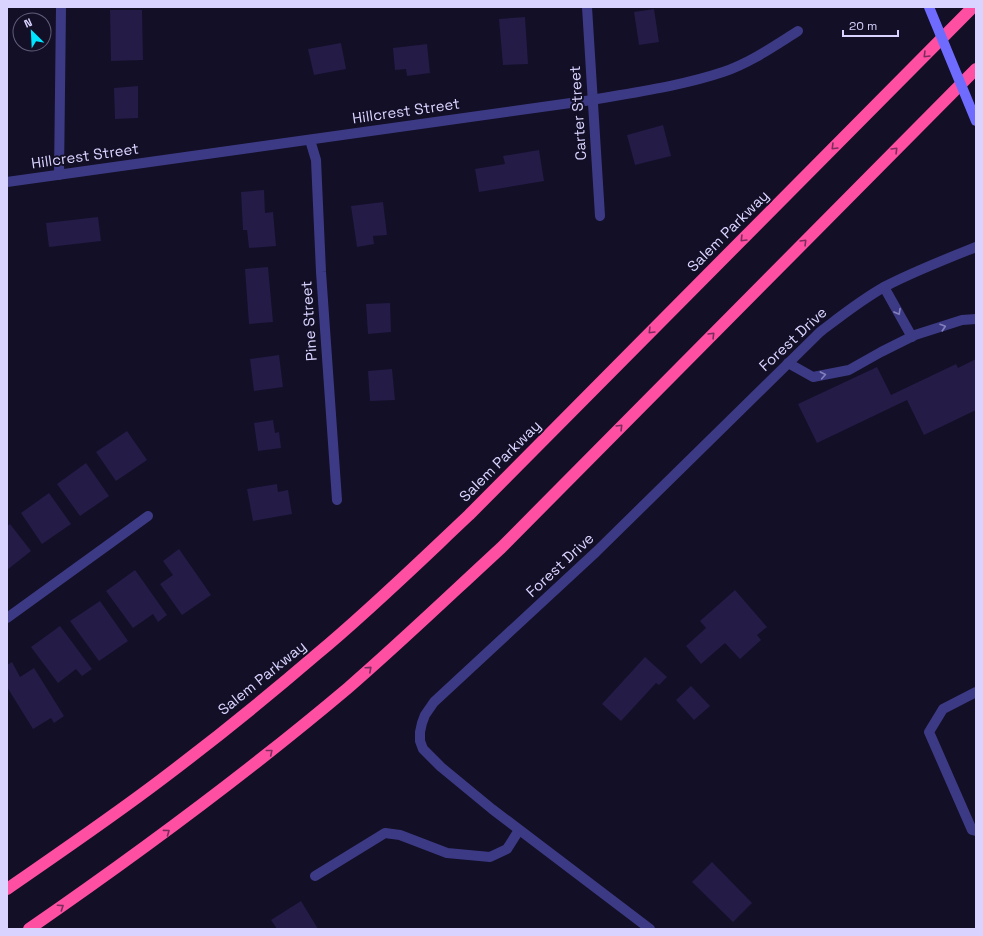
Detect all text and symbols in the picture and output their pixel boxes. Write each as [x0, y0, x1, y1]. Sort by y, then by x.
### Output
north arrow [12, 12, 52, 52]
scale bar [843, 12, 898, 38]
text: N [22, 15, 34, 31]
text: 20 m [849, 18, 877, 34]
one-way arrow [923, 50, 931, 58]
street label: Carter Street [565, 65, 590, 161]
street label: Hillcrest Street [351, 94, 461, 127]
street label: Hillcrest Street [30, 139, 140, 172]
one-way arrow [831, 142, 839, 150]
one-way arrow [890, 147, 898, 155]
street label: Salem Parkway [683, 186, 772, 275]
one-way arrow [740, 234, 747, 242]
one-way arrow [799, 239, 806, 247]
street label: Pine Street [296, 280, 321, 362]
street label: Forest Drive [755, 302, 831, 375]
one-way arrow [894, 308, 901, 315]
one-way arrow [939, 323, 946, 331]
one-way arrow [648, 326, 656, 334]
one-way arrow [707, 332, 715, 340]
one-way arrow [820, 371, 826, 380]
street label: Salem Parkway [455, 416, 544, 505]
one-way arrow [615, 424, 623, 432]
street label: Forest Drive [522, 528, 598, 601]
street label: Salem Parkway [214, 636, 310, 719]
one-way arrow [365, 666, 372, 673]
one-way arrow [265, 750, 272, 757]
one-way arrow [163, 829, 170, 836]
one-way arrow [57, 904, 64, 912]

